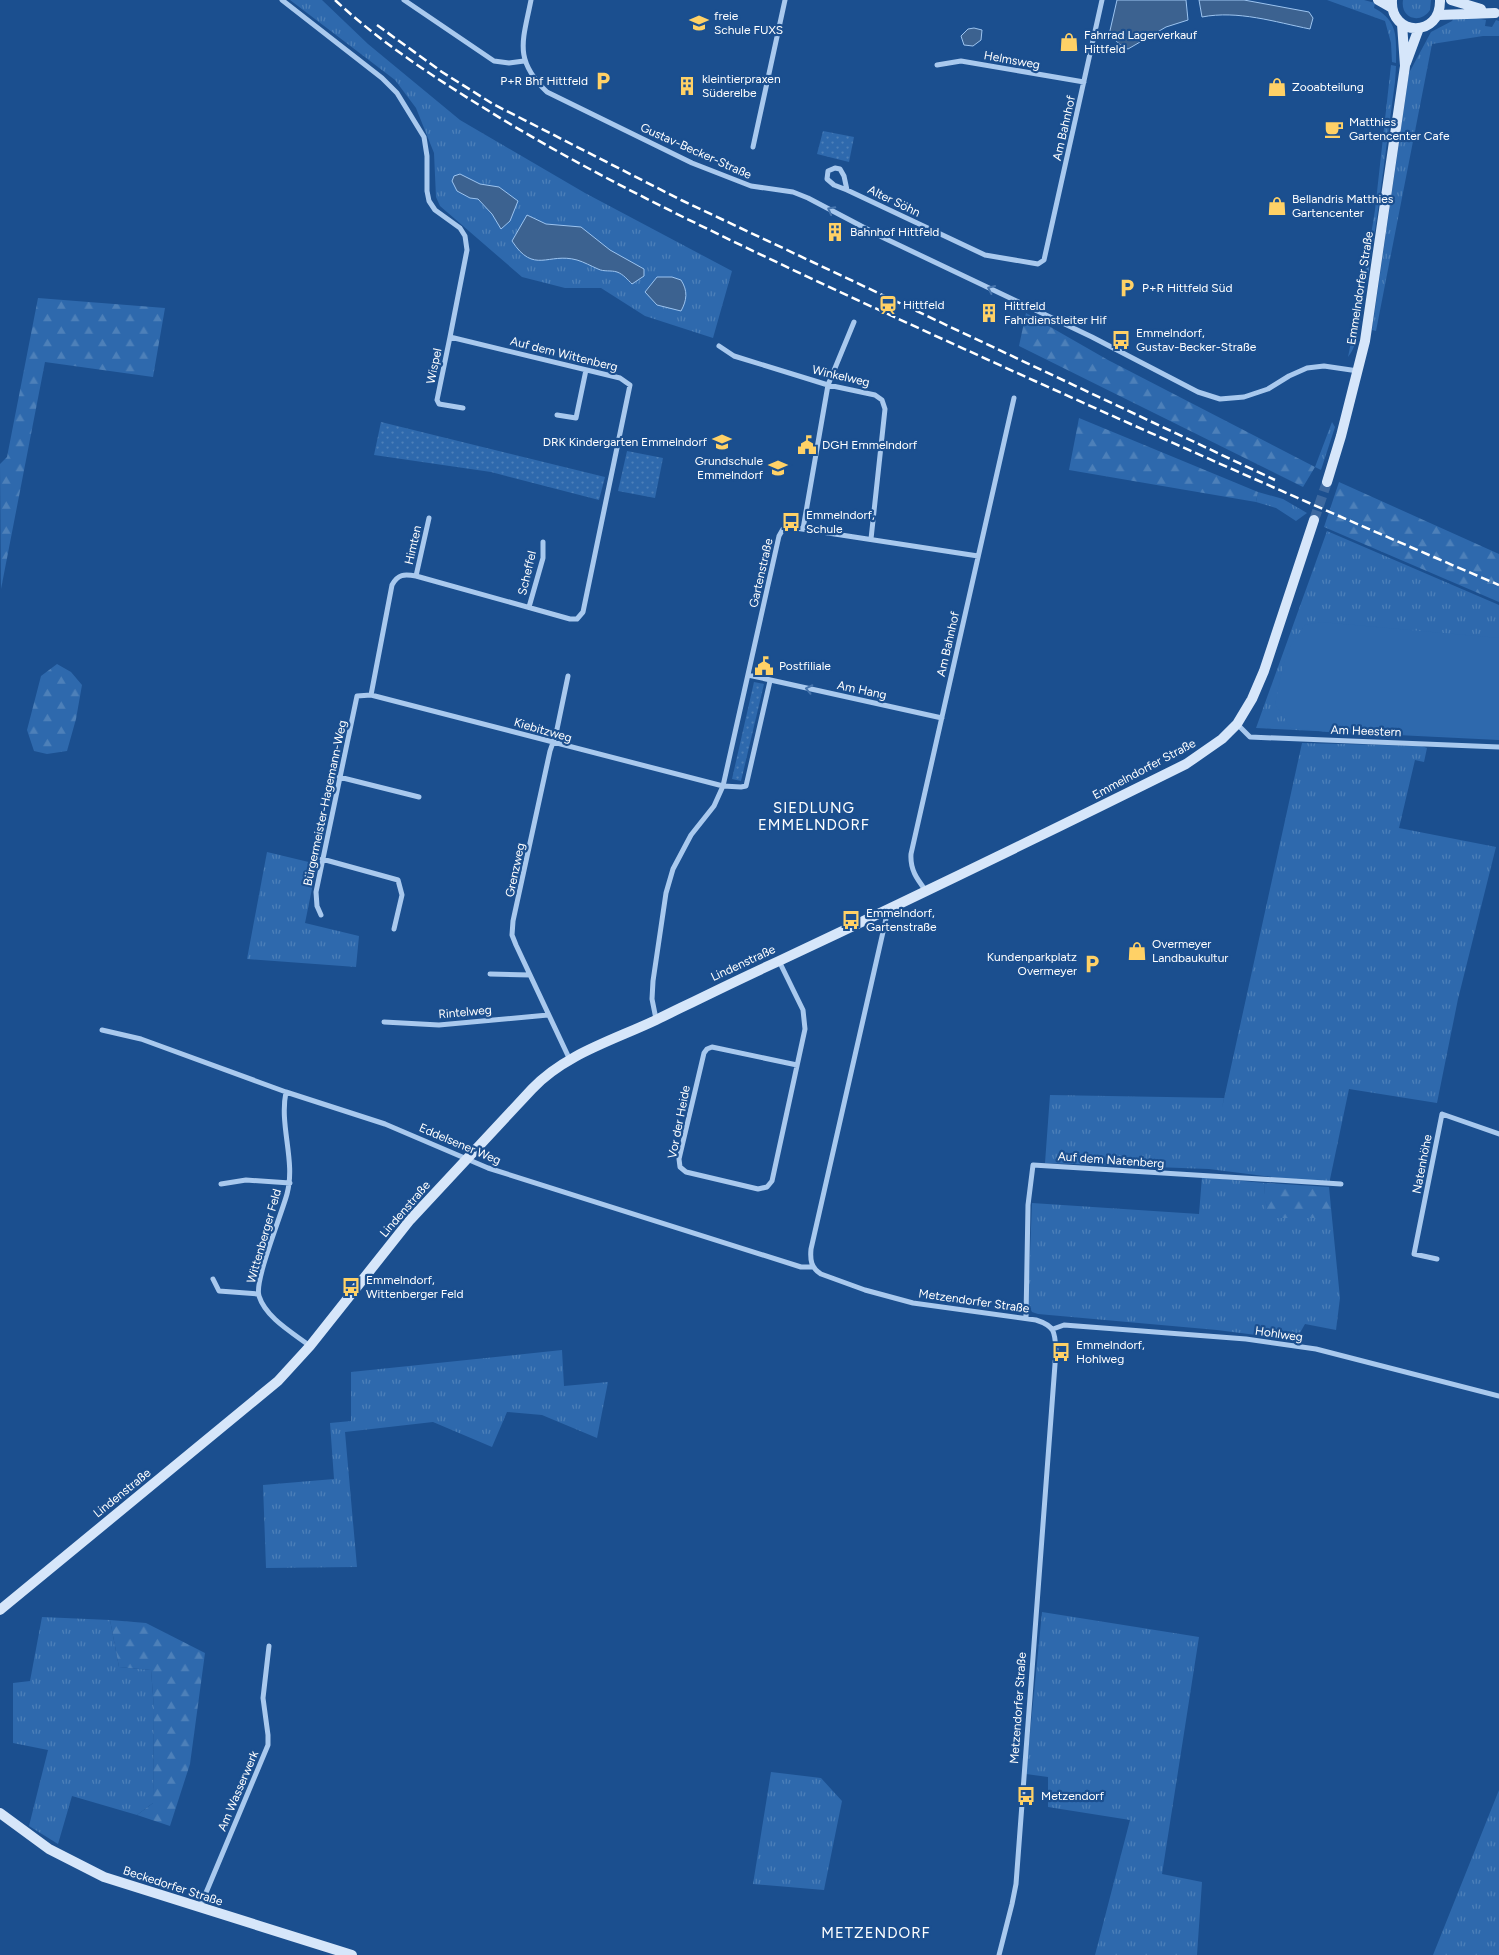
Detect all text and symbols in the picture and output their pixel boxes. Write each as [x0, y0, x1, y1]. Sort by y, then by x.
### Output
place label: freie Schule FUXS [714, 9, 783, 37]
school or university icon: freie Schule FUXS [688, 12, 710, 34]
place label: Fahrrad Lagerverkauf Hittfeld [1084, 28, 1198, 56]
shop icon: Fahrrad Lagerverkauf Hittfeld [1058, 31, 1080, 53]
street label: Helmsweg [983, 48, 1041, 72]
parking icon: P+R Bhf Hittfeld [592, 70, 614, 92]
place label: kleintierpraxen Süderelbe [702, 72, 781, 100]
place label: P+R Bhf Hittfeld [500, 74, 588, 88]
building icon: kleintierpraxen Süderelbe [676, 75, 698, 97]
shop icon: Zooabteilung [1266, 76, 1288, 98]
place label: Zooabteilung [1292, 80, 1364, 94]
street label: Am Bahnhof [1050, 94, 1078, 162]
place label: Matthies Gartencenter Cafe [1349, 115, 1450, 143]
cafe icon: Matthies Gartencenter Cafe [1323, 118, 1345, 140]
street label: Gustav-Becker-Straße [638, 120, 754, 182]
street label: Alter Söhn [866, 182, 923, 220]
place label: Bellandris Matthies Gartencenter [1292, 192, 1394, 220]
shop icon: Bellandris Matthies Gartencenter [1266, 195, 1288, 217]
one-way arrow [827, 206, 836, 216]
building icon: Bahnhof Hittfeld [824, 221, 846, 243]
place label: Bahnhof Hittfeld [850, 225, 939, 239]
street label: Emmelndorfer Straße [1344, 230, 1376, 346]
parking icon: P+R Hittfeld Süd [1116, 277, 1138, 299]
place label: P+R Hittfeld Süd [1142, 281, 1232, 295]
one-way arrow [987, 284, 996, 295]
station icon: Hittfeld [877, 294, 899, 316]
place label: Hittfeld [903, 298, 944, 312]
place label: Hittfeld Fahrdienstleiter Hif [1004, 299, 1107, 327]
building icon: Hittfeld Fahrdienstleiter Hif [978, 302, 1000, 324]
place label: Emmelndorf, Gustav-Becker-Straße [1136, 326, 1257, 354]
bus stop icon: Emmelndorf, Gustav-Becker-Straße [1110, 329, 1132, 351]
street label: Auf dem Wittenberg [509, 334, 619, 374]
street label: Wispel [423, 347, 445, 385]
street label: Winkelweg [811, 363, 871, 389]
school or university icon: DRK Kindergarten Emmelndorf [711, 431, 733, 453]
public building icon: DGH Emmelndorf [796, 434, 818, 456]
place label: DRK Kindergarten Emmelndorf [543, 435, 708, 449]
place label: DGH Emmelndorf [822, 438, 918, 452]
place label: Grundschule Emmelndorf [695, 454, 764, 482]
school or university icon: Grundschule Emmelndorf [767, 457, 789, 479]
place label: Emmelndorf, Schule [806, 508, 875, 536]
bus stop icon: Emmelndorf, Schule [780, 511, 802, 533]
street label: Himten [402, 524, 424, 566]
street label: Gartenstraße [746, 537, 776, 609]
street label: Scheffel [515, 549, 539, 597]
street label: Am Bahnhof [934, 610, 962, 678]
public building icon: Postfiliale [753, 655, 775, 677]
place label: Postfiliale [779, 659, 831, 673]
street label: Am Hang [836, 678, 888, 702]
one-way arrow [804, 684, 813, 695]
street label: Kiebitzweg [512, 715, 574, 745]
street label: Bürgermeister-Hagemann-Weg [301, 719, 349, 887]
street label: Am Heestern [1330, 723, 1402, 739]
street label: Emmelndorfer Straße [1090, 736, 1198, 802]
district label: SIEDLUNG EMMELNDORF [758, 799, 870, 834]
street label: Grenzweg [502, 842, 528, 898]
place label: Emmelndorf, Gartenstraße [866, 906, 937, 934]
bus stop icon: Emmelndorf, Gartenstraße [840, 909, 862, 931]
place label: Overmeyer Landbaukultur [1152, 937, 1228, 965]
shop icon: Overmeyer Landbaukultur [1126, 940, 1148, 962]
street label: Lindenstraße [708, 942, 778, 984]
place label: Kundenparkplatz Overmeyer [987, 950, 1077, 978]
parking icon: Kundenparkplatz Overmeyer [1081, 953, 1103, 975]
street label: Rintelweg [438, 1003, 492, 1021]
street label: Vor der Heide [665, 1084, 693, 1160]
street label: Eddelsener Weg [417, 1120, 503, 1168]
street label: Natenhöhe [1409, 1133, 1435, 1195]
street label: Auf dem Natenberg [1057, 1149, 1165, 1171]
street label: Lindenstraße [377, 1178, 433, 1240]
street label: Wittenberger Feld [244, 1187, 284, 1285]
place label: Emmelndorf, Wittenberger Feld [366, 1273, 464, 1301]
bus stop icon: Emmelndorf, Wittenberger Feld [340, 1276, 362, 1298]
street label: Metzendorfer Straße [918, 1286, 1031, 1316]
street label: Hohlweg [1254, 1324, 1304, 1344]
place label: Emmelndorf, Hohlweg [1076, 1338, 1145, 1366]
bus stop icon: Emmelndorf, Hohlweg [1050, 1341, 1072, 1363]
street label: Lindenstraße [91, 1465, 154, 1520]
street label: Metzendorfer Straße [1007, 1651, 1029, 1764]
street label: Am Wasserwerk [215, 1749, 261, 1833]
bus stop icon: Metzendorf [1015, 1785, 1037, 1807]
place label: Metzendorf [1041, 1789, 1104, 1803]
street label: Beckedorfer Straße [121, 1863, 225, 1909]
district label: METZENDORF [821, 1924, 931, 1942]

